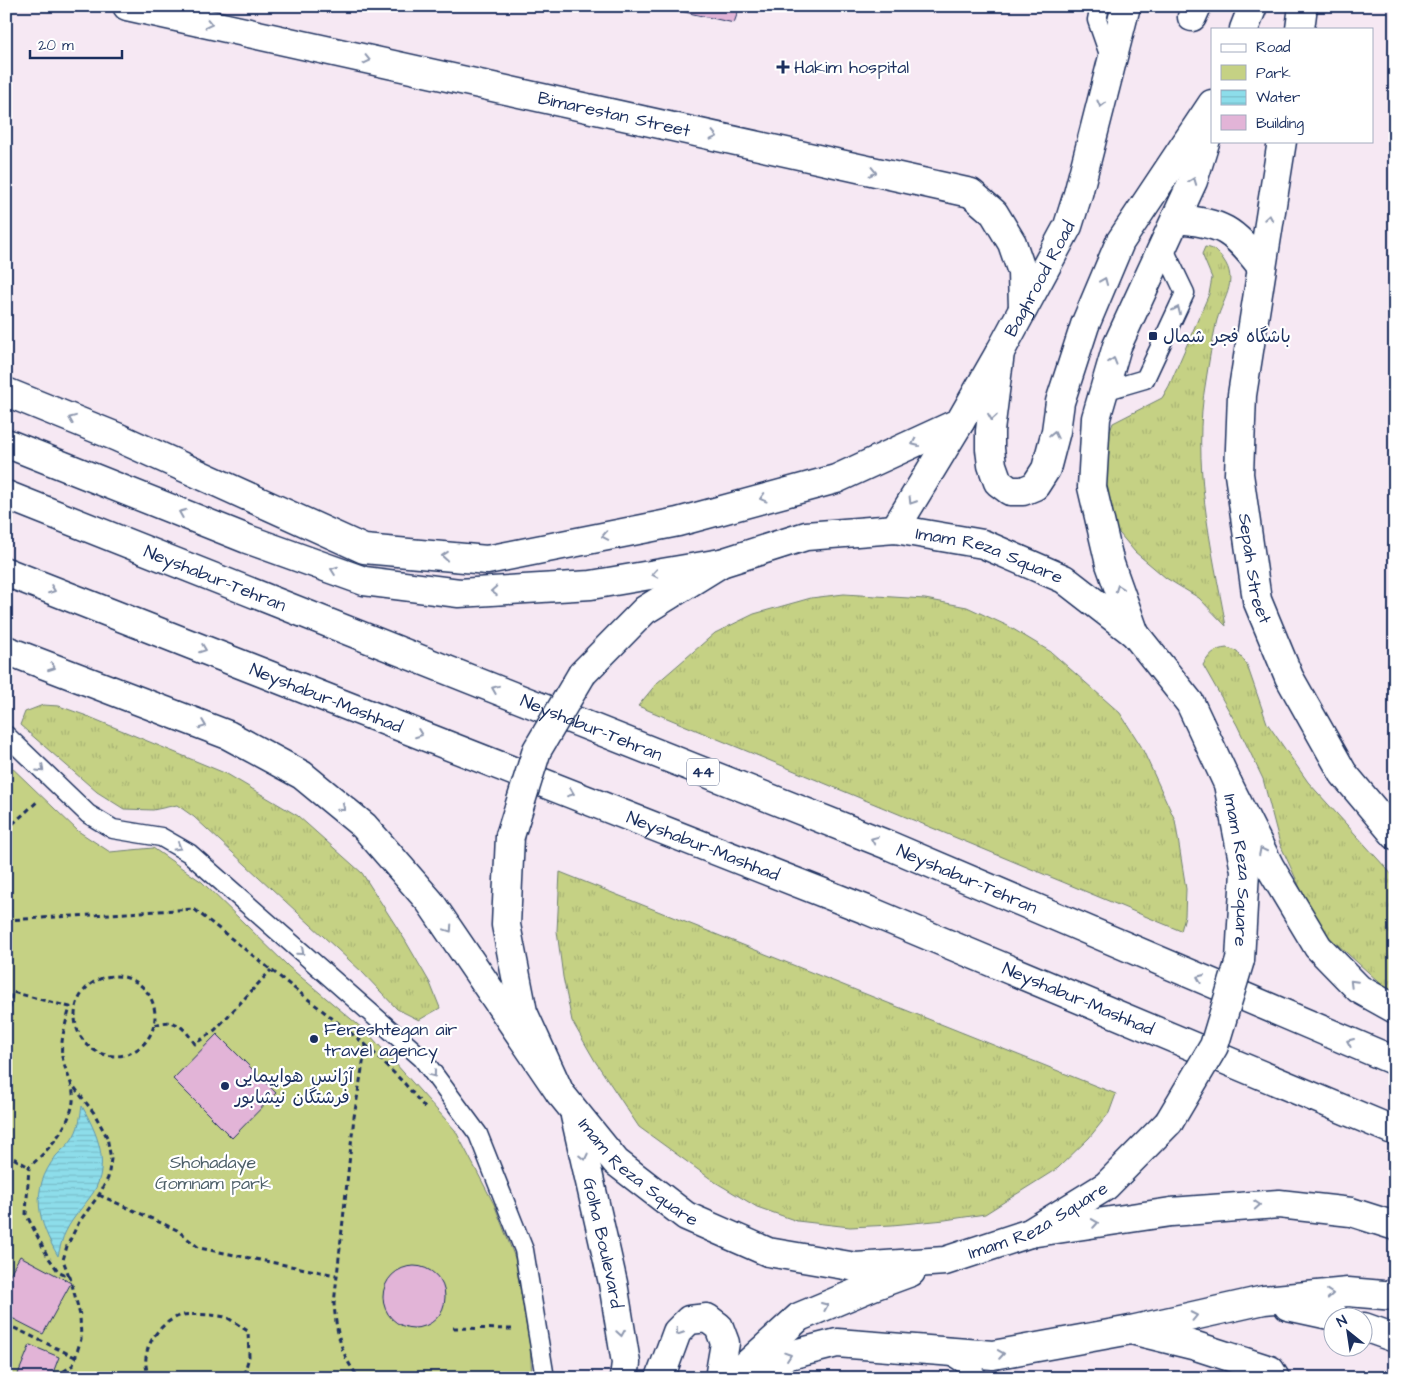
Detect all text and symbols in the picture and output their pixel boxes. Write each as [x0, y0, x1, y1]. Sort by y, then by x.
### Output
one-way arrow [204, 18, 213, 29]
scale bar [30, 28, 122, 60]
legend [1211, 28, 1374, 142]
text: 20 m [38, 35, 74, 56]
text: Road [1256, 37, 1291, 58]
one-way arrow [363, 54, 372, 64]
place label: Hakim hospital [794, 55, 909, 80]
marker: Hakim hospital [776, 60, 790, 74]
text: Park [1256, 63, 1291, 84]
street label: Bimarestan Street [535, 85, 694, 143]
text: Water [1256, 87, 1300, 108]
one-way arrow [1096, 100, 1107, 109]
text: Building [1256, 113, 1304, 135]
one-way arrow [710, 131, 718, 141]
one-way arrow [868, 166, 877, 176]
one-way arrow [1187, 177, 1197, 186]
one-way arrow [1263, 214, 1273, 223]
street label: Baghrood Road [998, 216, 1081, 341]
one-way arrow [1097, 277, 1108, 286]
one-way arrow [1171, 306, 1181, 315]
place label: باشگاه فجر شمال [1163, 324, 1291, 349]
marker: باشگاه فجر شمال [1147, 330, 1159, 342]
one-way arrow [1107, 357, 1118, 366]
one-way arrow [988, 413, 998, 422]
one-way arrow [68, 415, 77, 425]
one-way arrow [1049, 430, 1059, 439]
one-way arrow [911, 436, 920, 447]
one-way arrow [760, 493, 768, 503]
one-way arrow [909, 496, 919, 505]
one-way arrow [178, 509, 187, 519]
street label: Sepah Street [1232, 512, 1278, 628]
street label: Imam Reza Square [914, 520, 1067, 590]
one-way arrow [601, 530, 610, 541]
street label: Neyshabur-Tehran [140, 539, 290, 617]
one-way arrow [441, 551, 449, 562]
one-way arrow [330, 566, 339, 576]
one-way arrow [651, 568, 660, 578]
one-way arrow [47, 584, 55, 594]
one-way arrow [1114, 584, 1124, 592]
one-way arrow [490, 585, 498, 596]
one-way arrow [198, 643, 207, 653]
street label: Neyshabur-Mashhad [246, 656, 406, 739]
one-way arrow [47, 661, 56, 671]
one-way arrow [491, 685, 500, 695]
street label: Neyshabur-Tehran [517, 688, 666, 767]
one-way arrow [199, 720, 207, 730]
one-way arrow [414, 728, 423, 738]
road number: 44 [687, 759, 719, 786]
one-way arrow [36, 763, 45, 772]
one-way arrow [566, 788, 574, 798]
street label: Imam Reza Square [1218, 792, 1257, 947]
one-way arrow [337, 802, 346, 811]
street label: Neyshabur-Mashhad [623, 804, 783, 887]
one-way arrow [870, 836, 879, 846]
street label: Neyshabur-Tehran [893, 838, 1041, 920]
one-way arrow [173, 840, 182, 850]
one-way arrow [1258, 847, 1268, 856]
one-way arrow [443, 924, 452, 933]
one-way arrow [296, 946, 305, 955]
street label: Neyshabur-Mashhad [999, 956, 1158, 1041]
one-way arrow [1196, 974, 1205, 985]
one-way arrow [1350, 980, 1359, 989]
place label: Fereshtegan air travel agency [324, 1017, 457, 1064]
marker: Fereshtegan air travel agency [308, 1033, 320, 1045]
one-way arrow [1346, 1038, 1355, 1049]
place label: آژانس هواپیمایی فرشتگان نیشابور [233, 1064, 355, 1110]
one-way arrow [428, 1068, 436, 1077]
marker: آژانس هواپیمایی فرشتگان نیشابور [219, 1080, 231, 1092]
street label: Imam Reza Square [573, 1113, 702, 1232]
park label: Shohadaye Gomnam park [155, 1150, 271, 1196]
one-way arrow [578, 1153, 589, 1162]
street label: Golha Boulevard [577, 1175, 629, 1310]
street label: Imam Reza Square [965, 1175, 1113, 1265]
one-way arrow [1253, 1200, 1261, 1211]
one-way arrow [1092, 1218, 1100, 1229]
one-way arrow [1326, 1289, 1334, 1300]
one-way arrow [820, 1302, 829, 1312]
north arrow [1324, 1306, 1374, 1356]
one-way arrow [1190, 1311, 1199, 1321]
text: N [1333, 1311, 1351, 1332]
one-way arrow [676, 1327, 686, 1336]
one-way arrow [616, 1329, 626, 1338]
one-way arrow [996, 1349, 1005, 1359]
one-way arrow [783, 1352, 792, 1362]

